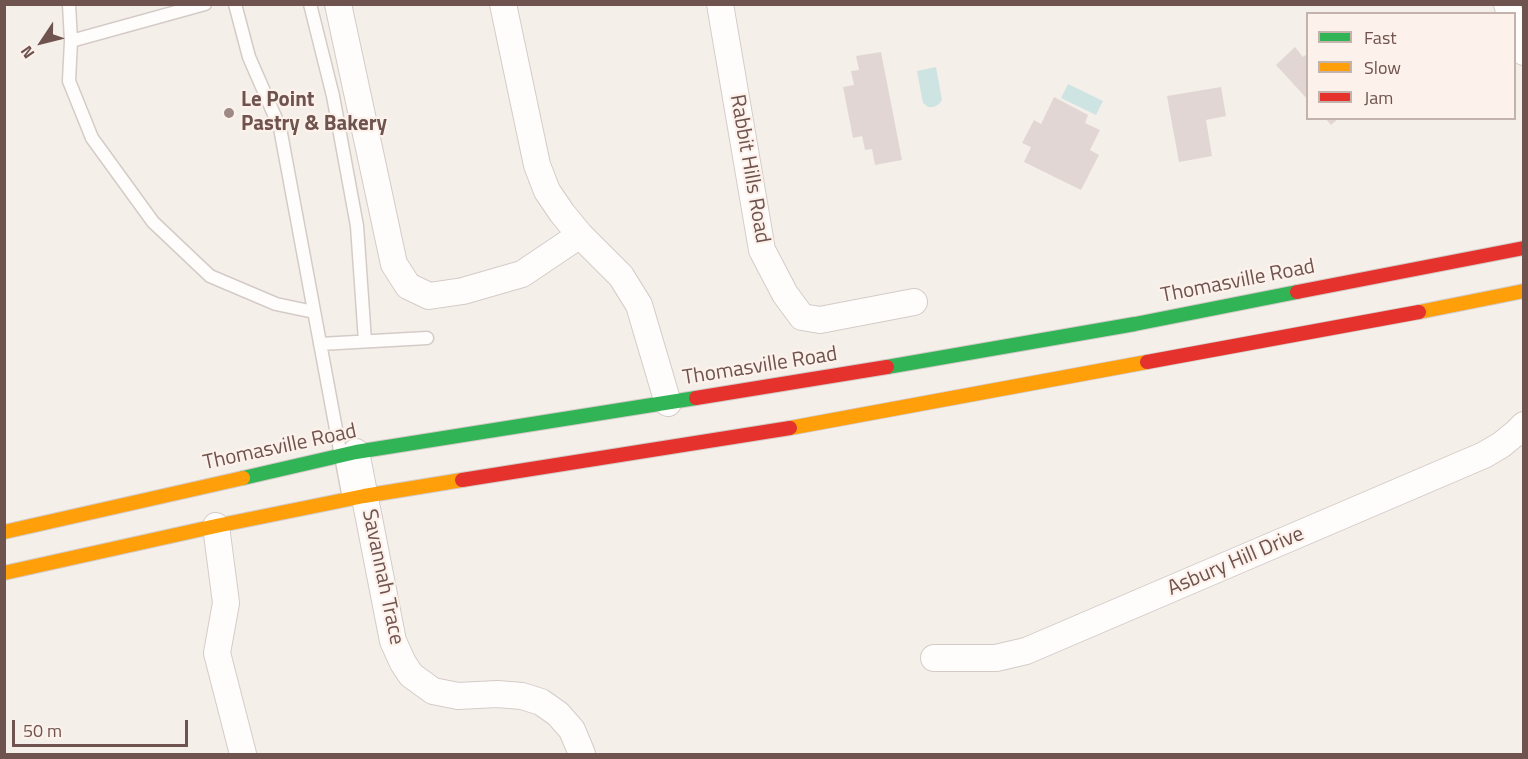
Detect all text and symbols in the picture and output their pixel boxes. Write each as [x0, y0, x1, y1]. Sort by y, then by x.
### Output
north arrow [12, 12, 72, 72]
legend [1306, 12, 1516, 120]
text: Fast [1364, 24, 1397, 51]
text: N [14, 41, 40, 64]
text: Slow [1364, 54, 1401, 81]
text: Jam [1364, 84, 1393, 111]
place label: Le Point Pastry & Bakery [241, 88, 387, 138]
street label: Rabbit Hills Road [724, 93, 774, 245]
marker: Le Point Pastry & Bakery [222, 106, 236, 120]
street label: Thomasville Road [1159, 255, 1317, 309]
street label: Thomasville Road [681, 342, 839, 392]
street label: Thomasville Road [201, 419, 359, 477]
street label: Savannah Trace [355, 507, 409, 647]
street label: Asbury Hill Drive [1164, 522, 1308, 602]
scale bar [15, 708, 190, 746]
text: 50 m [23, 717, 62, 744]

